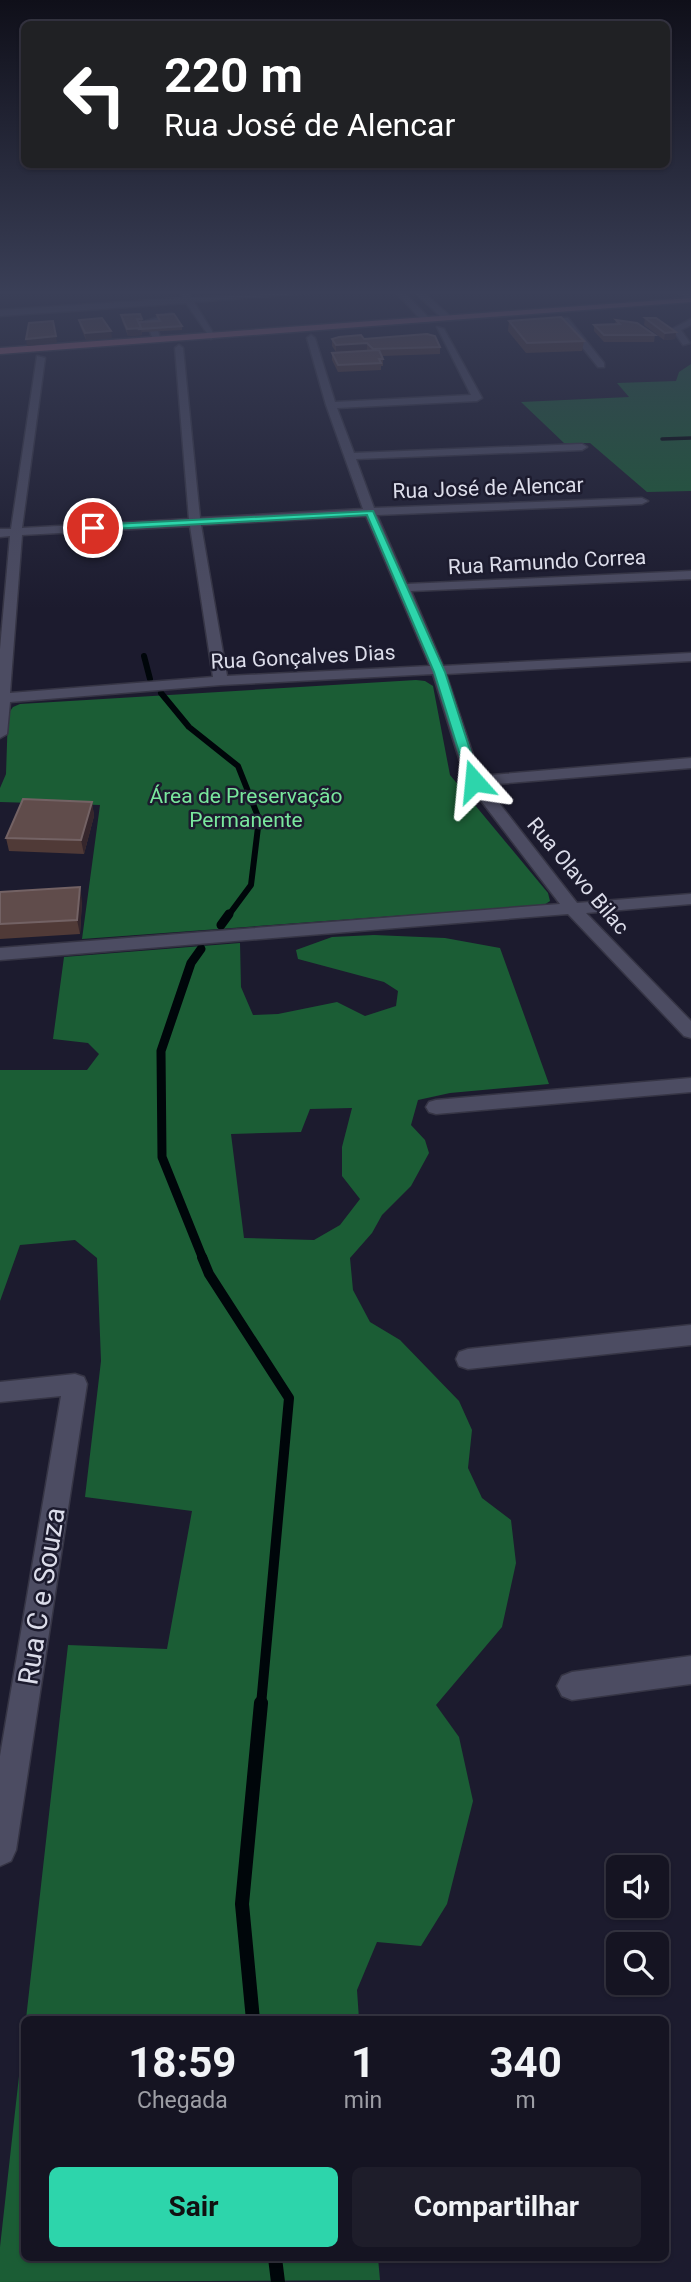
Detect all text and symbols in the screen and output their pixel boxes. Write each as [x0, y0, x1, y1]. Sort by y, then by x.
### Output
text: 220 m [164, 47, 303, 104]
icon: left [49, 49, 140, 140]
text: Rua José de Alencar [164, 106, 455, 144]
street label: Rua José de Alencar [392, 473, 584, 503]
pin [63, 498, 123, 558]
icon: arrive [74, 509, 112, 547]
street label: Rua Ramundo Correa [447, 545, 647, 579]
street label: Rua Gonçalves Dias [210, 640, 396, 674]
position arrow [437, 744, 511, 818]
park label: Área de Preservação Permanente [150, 784, 343, 832]
street label: Rua Olavo Bilac [522, 813, 634, 939]
street label: Rua C e Souza [11, 1505, 72, 1687]
map controls [606, 1855, 669, 1995]
button: sound [606, 1855, 669, 1918]
button: search [606, 1932, 669, 1995]
text: 18:59 [128, 2038, 236, 2087]
text: 1 [351, 2038, 375, 2087]
text: 340 [489, 2038, 562, 2087]
text: Chegada [137, 2087, 228, 2114]
text: min [344, 2087, 382, 2114]
text: m [516, 2087, 536, 2114]
button: Sair [49, 2167, 338, 2247]
button: Compartilhar [352, 2167, 641, 2247]

